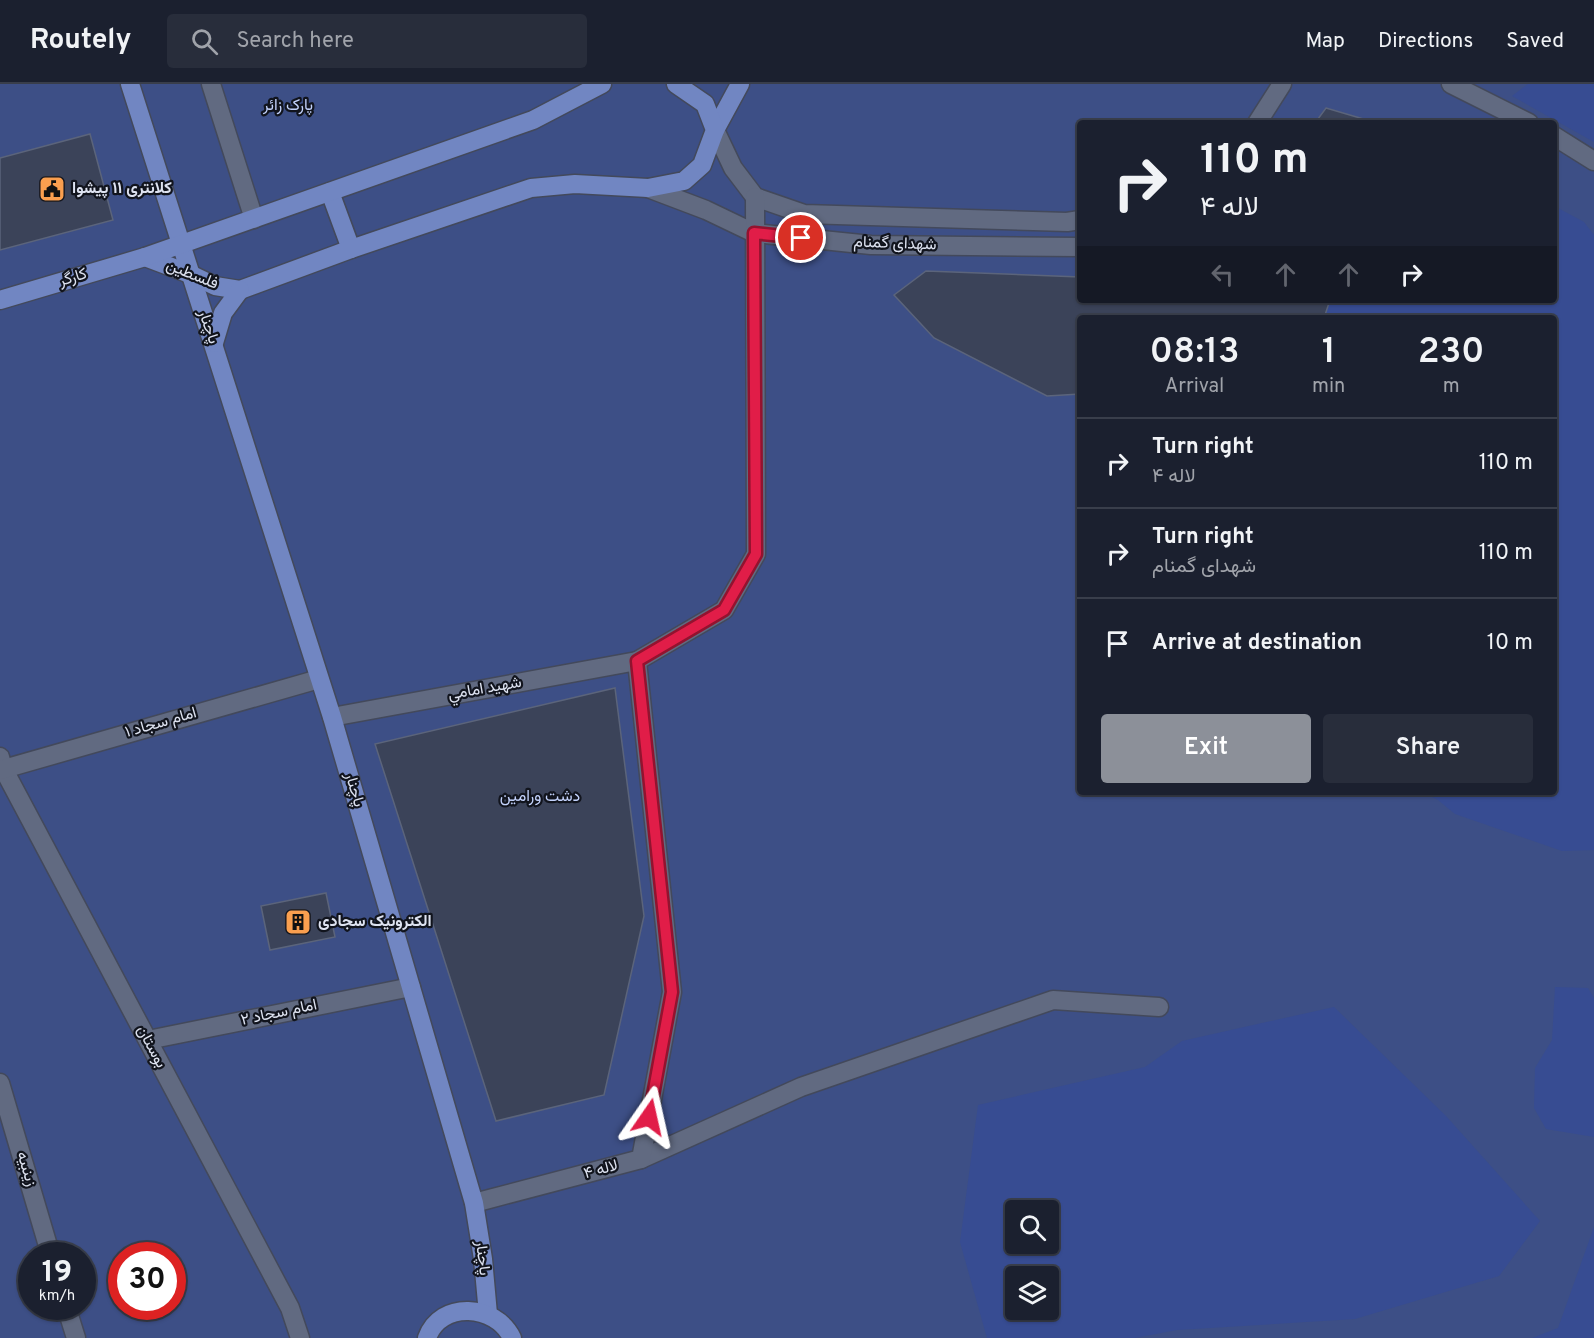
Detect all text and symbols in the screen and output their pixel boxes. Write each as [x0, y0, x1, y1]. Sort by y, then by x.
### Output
search box [167, 14, 587, 68]
text: Routely [30, 23, 131, 59]
icon: search [188, 25, 221, 58]
text: Search here [236, 28, 354, 55]
text: Map [1305, 28, 1345, 55]
text: Directions [1378, 28, 1473, 55]
text: Saved [1506, 28, 1564, 55]
park label: پارک زائر [262, 96, 313, 116]
text: 110 m [1200, 135, 1309, 188]
icon: right [1101, 144, 1179, 222]
public building icon: کلانتری ۱۱ پیشوا [37, 174, 67, 204]
place label: کلانتری ۱۱ پیشوا [72, 179, 172, 199]
text: لاله ۴ [1200, 191, 1259, 225]
pin [775, 212, 826, 263]
icon: arrive [784, 221, 817, 254]
street label: شهدای گمنام [853, 233, 937, 255]
street label: فلسطین [163, 256, 221, 294]
icon: left [1206, 258, 1239, 291]
icon: ahead [1269, 258, 1302, 291]
icon: ahead [1332, 258, 1365, 291]
icon: right [1395, 258, 1428, 291]
street label: کارگر [55, 264, 90, 292]
street label: پاچنار [193, 306, 223, 347]
text: 08:13 [1149, 330, 1240, 376]
text: 1 [1322, 330, 1336, 376]
text: 230 [1418, 330, 1484, 376]
text: Arrival [1165, 374, 1224, 400]
text: min [1312, 374, 1345, 400]
text: m [1443, 374, 1460, 400]
text: Turn right [1152, 434, 1254, 461]
icon: right [1101, 447, 1134, 480]
text: 110 m [1479, 450, 1533, 477]
text: لاله ۴ [1152, 464, 1196, 490]
text: Turn right [1152, 524, 1254, 551]
icon: right [1101, 537, 1134, 570]
text: 110 m [1479, 540, 1533, 567]
text: شهدای گمنام [1152, 554, 1256, 580]
icon: arrive [1101, 627, 1134, 660]
text: Arrive at destination [1152, 630, 1362, 657]
text: 10 m [1487, 630, 1533, 657]
street label: شهيد امامي [447, 673, 524, 707]
street label: امام سجاد ۱ [123, 703, 199, 743]
button: Exit [1101, 714, 1311, 783]
button: Share [1323, 714, 1533, 783]
street label: پاچنار [339, 769, 368, 810]
park label: دشت ورامین [500, 787, 580, 807]
building icon: الکترونیک سجادی [283, 907, 313, 937]
place label: الکترونیک سجادی [318, 912, 432, 932]
street label: امام سجاد ۲ [239, 995, 319, 1031]
street label: بوستان [131, 1022, 171, 1072]
position arrow [617, 1085, 681, 1149]
street label: زينبيه [11, 1149, 41, 1189]
street label: لاله ۴ [582, 1156, 620, 1184]
map controls [1005, 1200, 1059, 1320]
button: search [1005, 1200, 1059, 1254]
street label: پاچنار [470, 1238, 494, 1277]
speed limit sign: 30 [108, 1242, 186, 1320]
text: 19 [42, 1255, 72, 1292]
button: layers [1005, 1266, 1059, 1320]
text: km/h [39, 1287, 75, 1306]

